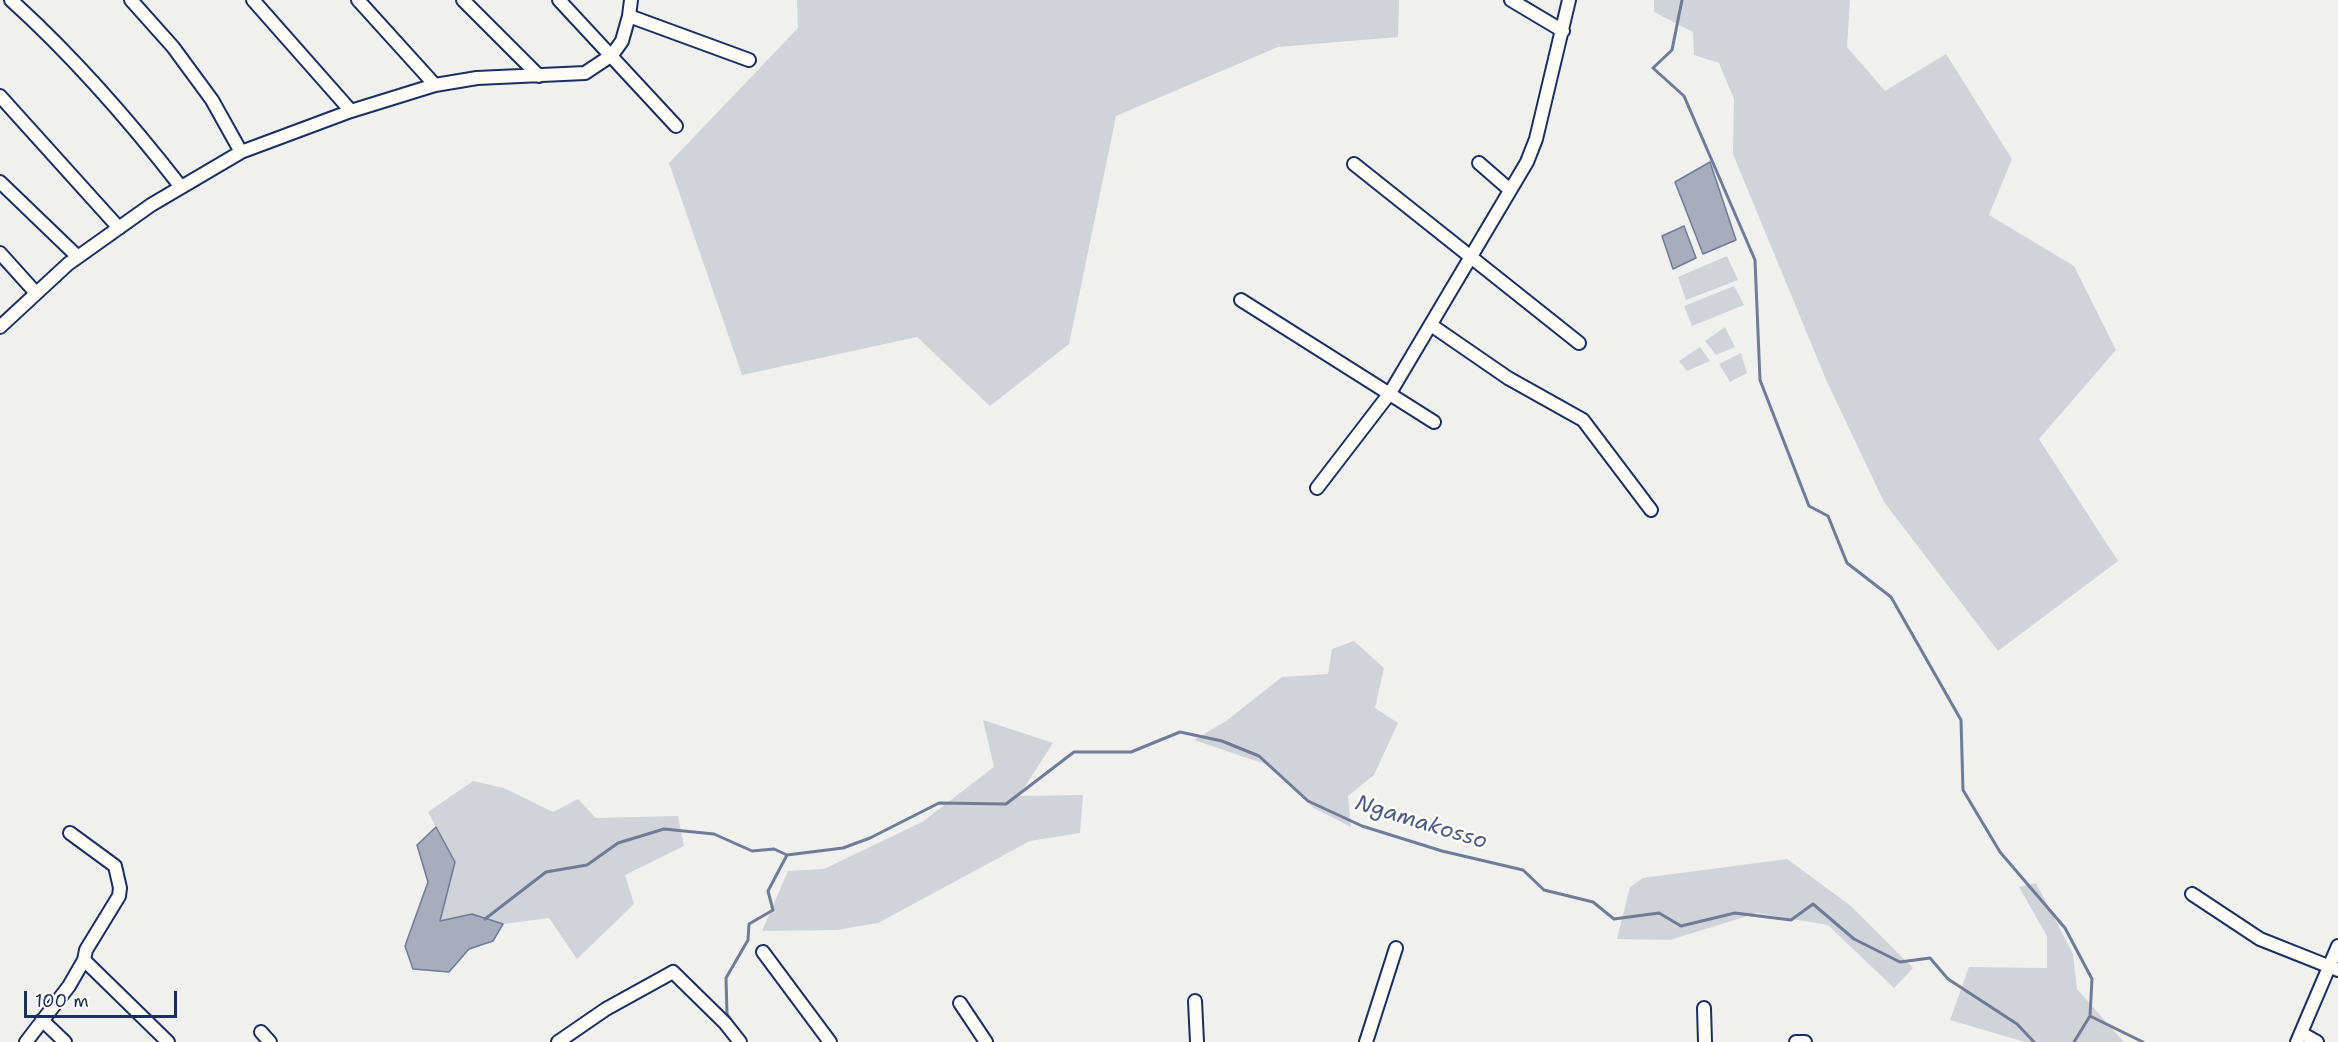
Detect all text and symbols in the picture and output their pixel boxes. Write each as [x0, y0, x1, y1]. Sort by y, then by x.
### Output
water label: Ngamakosso [1352, 790, 1490, 856]
scale bar [27, 979, 180, 1017]
text: 100 m [35, 989, 89, 1013]

